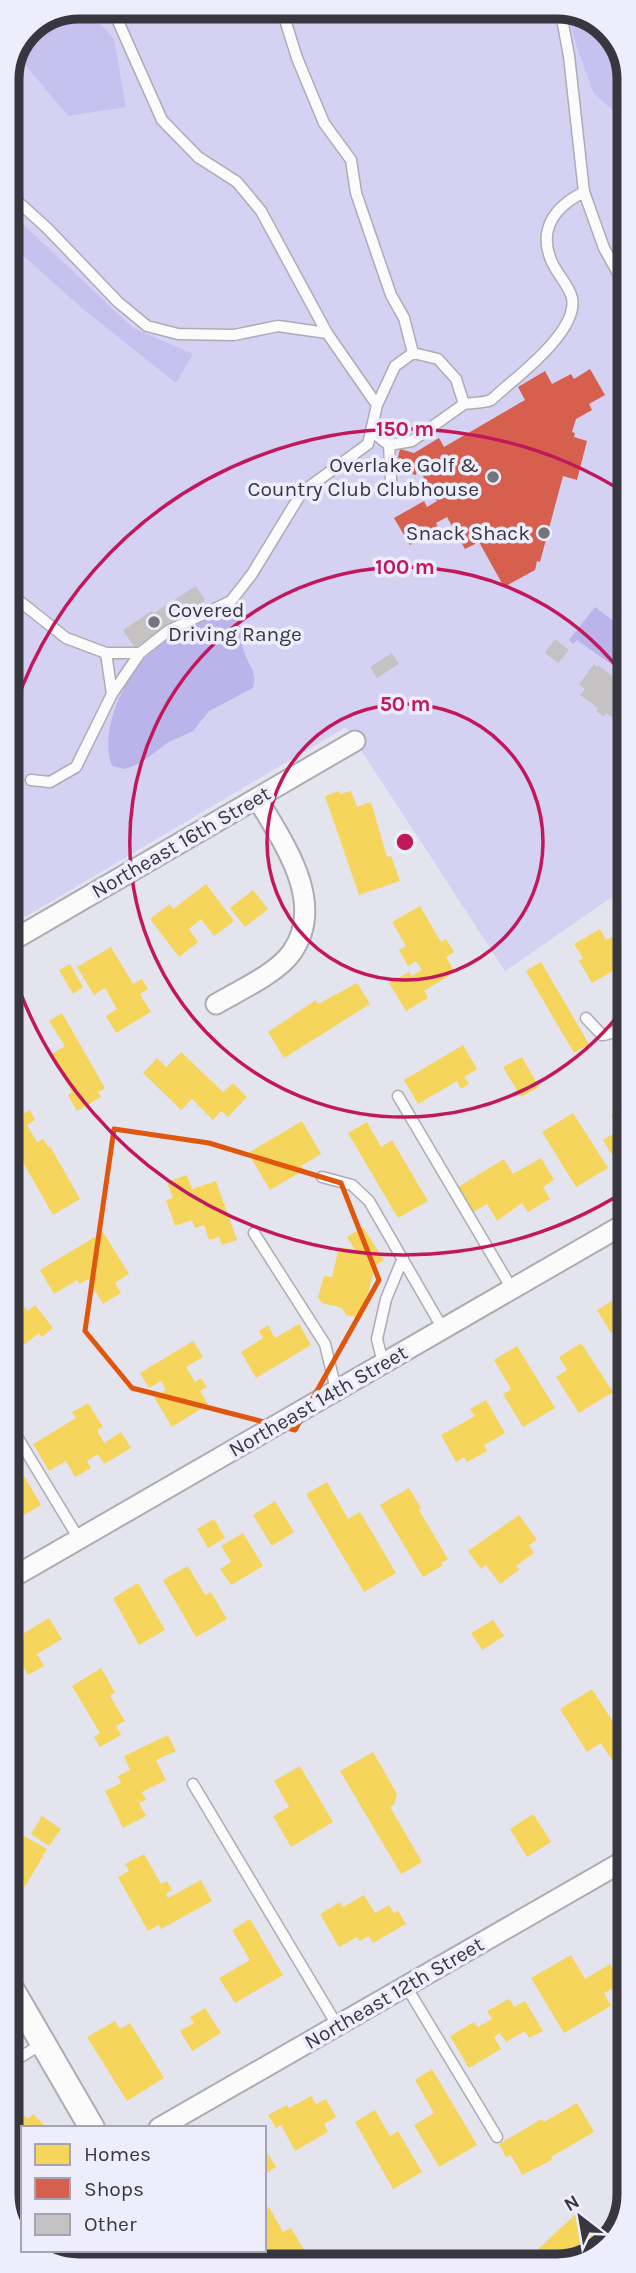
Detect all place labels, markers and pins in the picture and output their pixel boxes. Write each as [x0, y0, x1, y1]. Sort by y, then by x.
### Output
place label: Overlake Golf & Country Club Clubhouse [248, 453, 479, 501]
marker: Overlake Golf & Country Club Clubhouse [485, 469, 501, 485]
place label: Snack Shack [406, 521, 530, 545]
marker: Snack Shack [536, 525, 552, 541]
place label: Covered Driving Range [168, 598, 302, 646]
marker: Covered Driving Range [146, 614, 162, 630]
centre of rings [393, 830, 417, 854]

